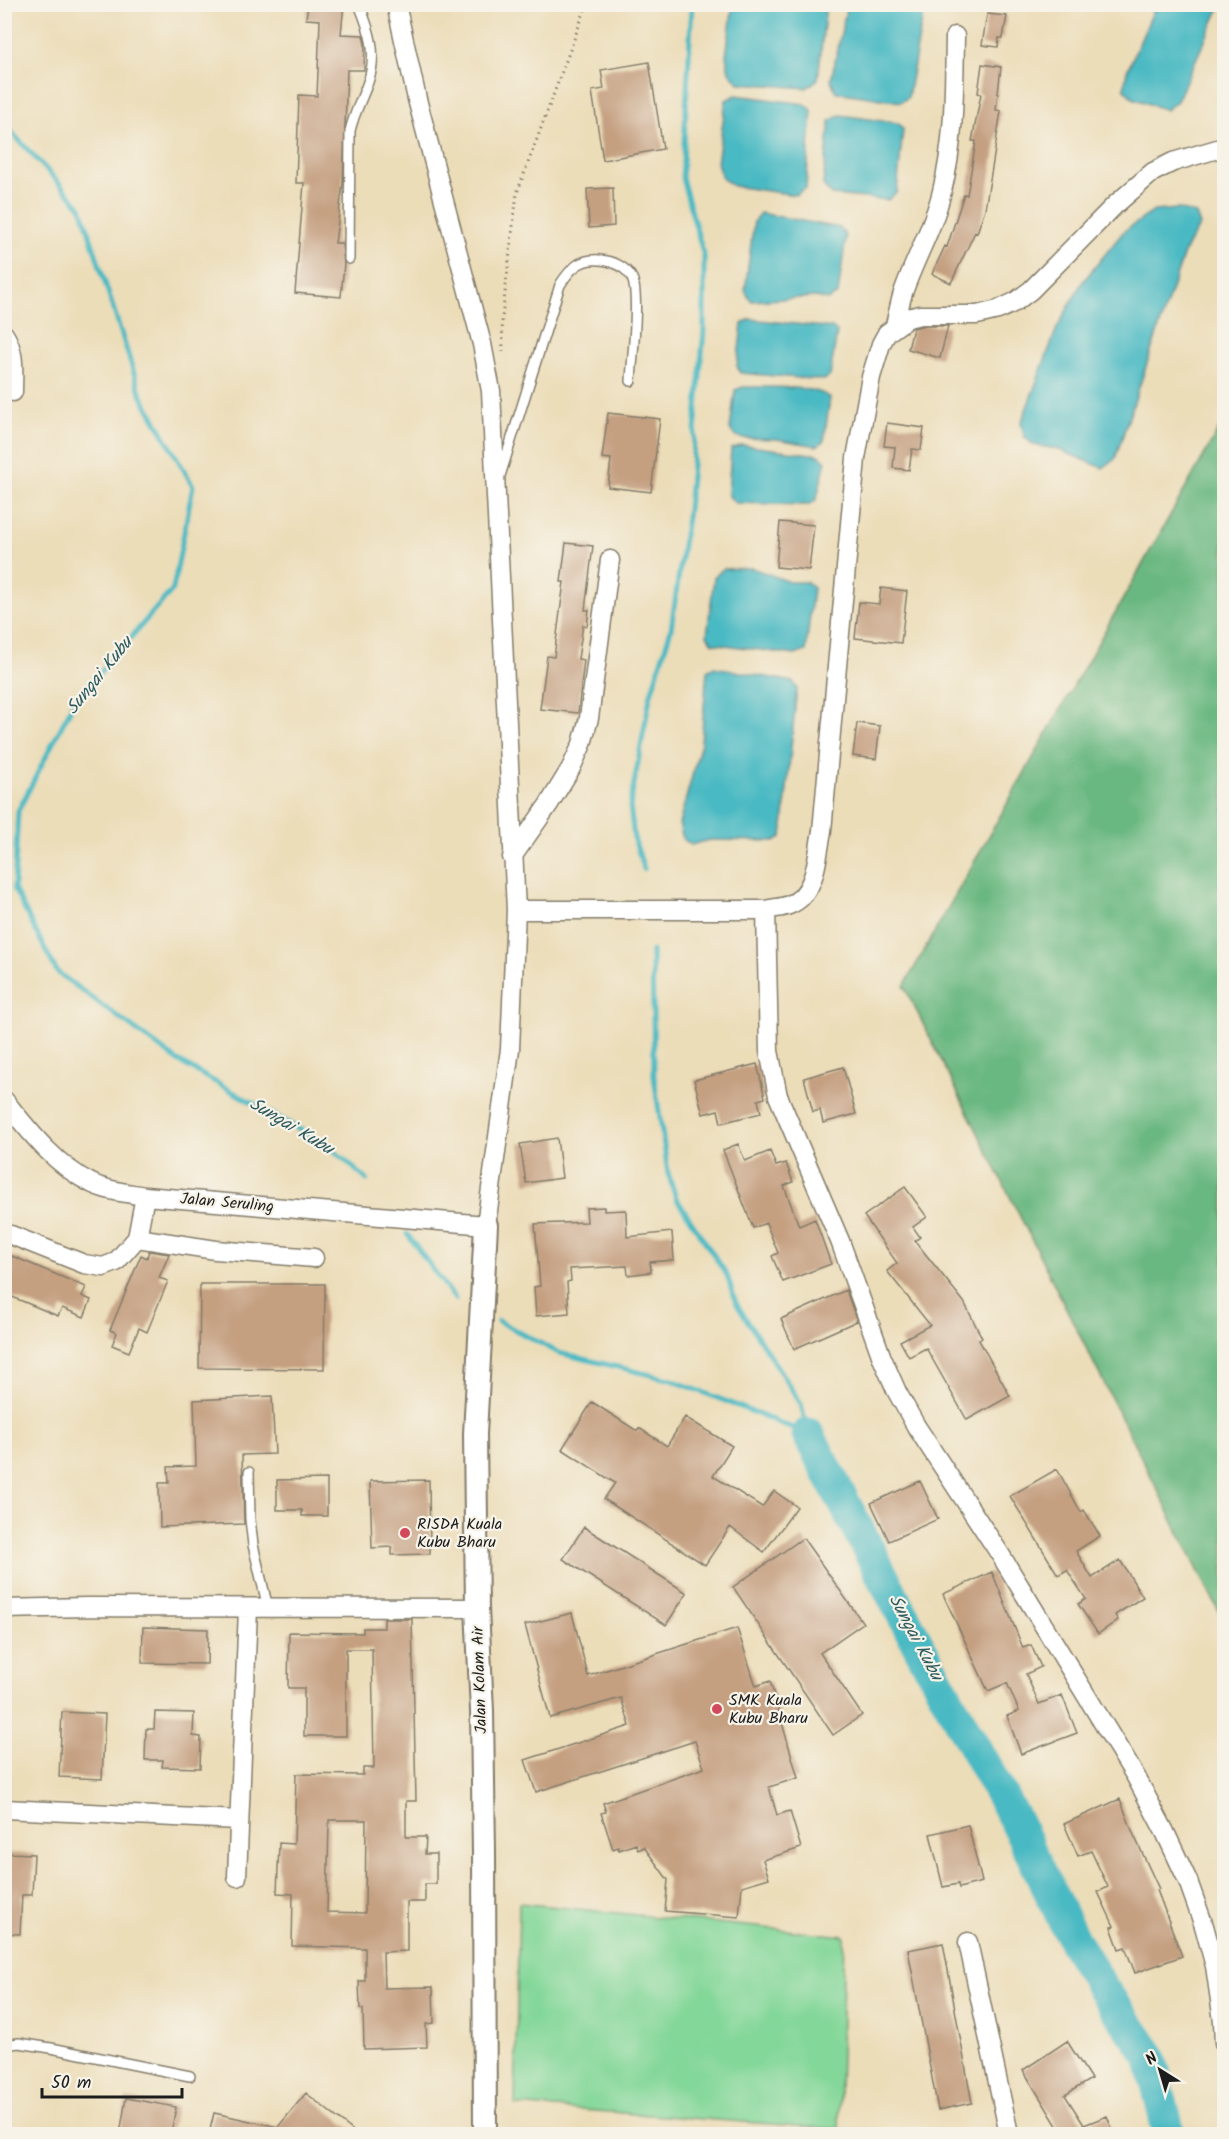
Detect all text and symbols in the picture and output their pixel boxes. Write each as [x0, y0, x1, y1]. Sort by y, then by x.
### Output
water label: Sungai Kubu [59, 629, 142, 722]
water label: Sungai Kubu [243, 1090, 341, 1165]
street label: Jalan Seruling [179, 1186, 275, 1220]
place label: RISDA Kuala Kubu Bharu [417, 1512, 502, 1555]
marker: RISDA Kuala Kubu Bharu [398, 1526, 412, 1540]
water label: Sungai Kubu [880, 1590, 951, 1688]
street label: Jalan Kolam Air [466, 1624, 494, 1734]
place label: SMK Kuala Kubu Bharu [729, 1688, 808, 1731]
marker: SMK Kuala Kubu Bharu [710, 1702, 724, 1716]
north arrow [1130, 2040, 1190, 2100]
text: N [1140, 2046, 1163, 2072]
scale bar [42, 2061, 182, 2099]
text: 50 m [51, 2069, 91, 2098]

